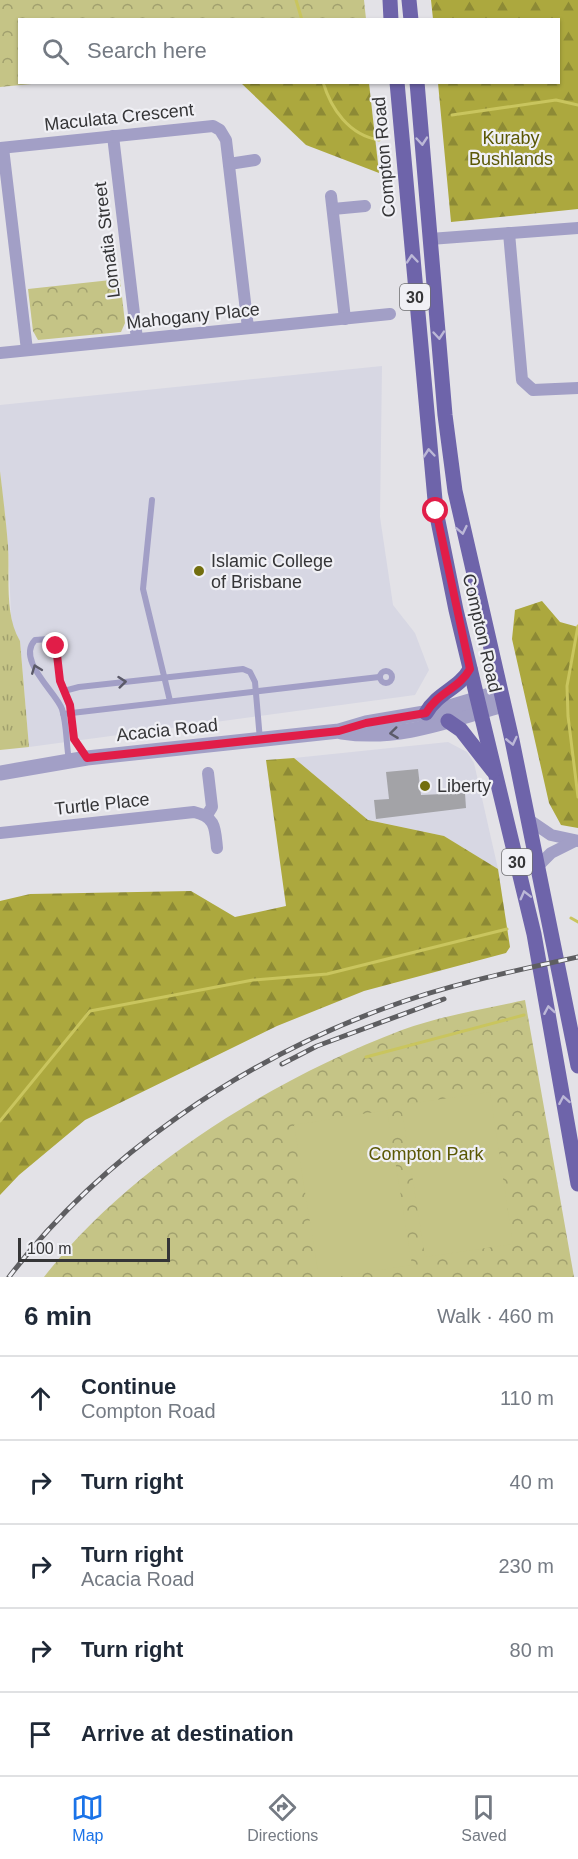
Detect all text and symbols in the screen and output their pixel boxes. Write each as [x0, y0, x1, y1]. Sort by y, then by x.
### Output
search box [18, 18, 560, 84]
icon: search [39, 35, 72, 68]
text: Search here [87, 38, 207, 63]
street label: Compton Road [369, 96, 399, 218]
street label: Maculata Crescent [43, 99, 195, 135]
park label: Kuraby Bushlands [469, 128, 553, 169]
one-way arrow [415, 136, 428, 145]
street label: Lomatia Street [90, 181, 124, 299]
one-way arrow [406, 254, 419, 263]
road number: 30 [400, 284, 430, 310]
street label: Mahogany Place [125, 299, 261, 333]
one-way arrow [432, 331, 445, 340]
one-way arrow [423, 449, 436, 458]
route start [422, 497, 448, 523]
one-way arrow [455, 525, 468, 535]
place label: Islamic College of Brisbane [211, 551, 333, 592]
marker: Islamic College of Brisbane [192, 564, 206, 578]
street label: Compton Road [459, 572, 505, 694]
route end [42, 632, 68, 658]
one-way arrow [31, 664, 43, 675]
one-way arrow [117, 676, 126, 688]
street label: Acacia Road [115, 715, 219, 745]
one-way arrow [390, 726, 399, 739]
one-way arrow [505, 736, 518, 746]
place label: Liberty [437, 776, 491, 796]
marker: Liberty [418, 779, 432, 793]
street label: Turtle Place [54, 789, 150, 819]
road number: 30 [502, 849, 532, 875]
one-way arrow [519, 890, 532, 900]
one-way arrow [543, 1006, 555, 1015]
one-way arrow [558, 1095, 571, 1105]
park label: Compton Park [368, 1144, 485, 1164]
scale bar [18, 1235, 170, 1262]
text: 100 m [27, 1240, 71, 1257]
text: 6 min [24, 1301, 92, 1331]
text: Walk · 460 m [437, 1305, 554, 1327]
text: Continue [81, 1374, 176, 1399]
icon: ahead [24, 1382, 57, 1415]
text: 110 m [500, 1387, 554, 1409]
text: Compton Road [81, 1400, 216, 1422]
icon: right [24, 1466, 57, 1499]
text: Turn right [81, 1469, 183, 1494]
text: 40 m [510, 1471, 554, 1493]
text: Turn right [81, 1542, 183, 1567]
icon: right [24, 1550, 57, 1583]
text: 230 m [498, 1555, 554, 1577]
text: Acacia Road [81, 1568, 194, 1590]
icon: right [24, 1634, 57, 1667]
text: Turn right [81, 1637, 183, 1662]
text: 80 m [510, 1639, 554, 1661]
icon: arrive [24, 1718, 57, 1751]
text: Arrive at destination [81, 1721, 294, 1746]
tab: Map [71, 1791, 104, 1845]
tab: Directions [247, 1791, 318, 1845]
tab: Saved [461, 1791, 507, 1845]

